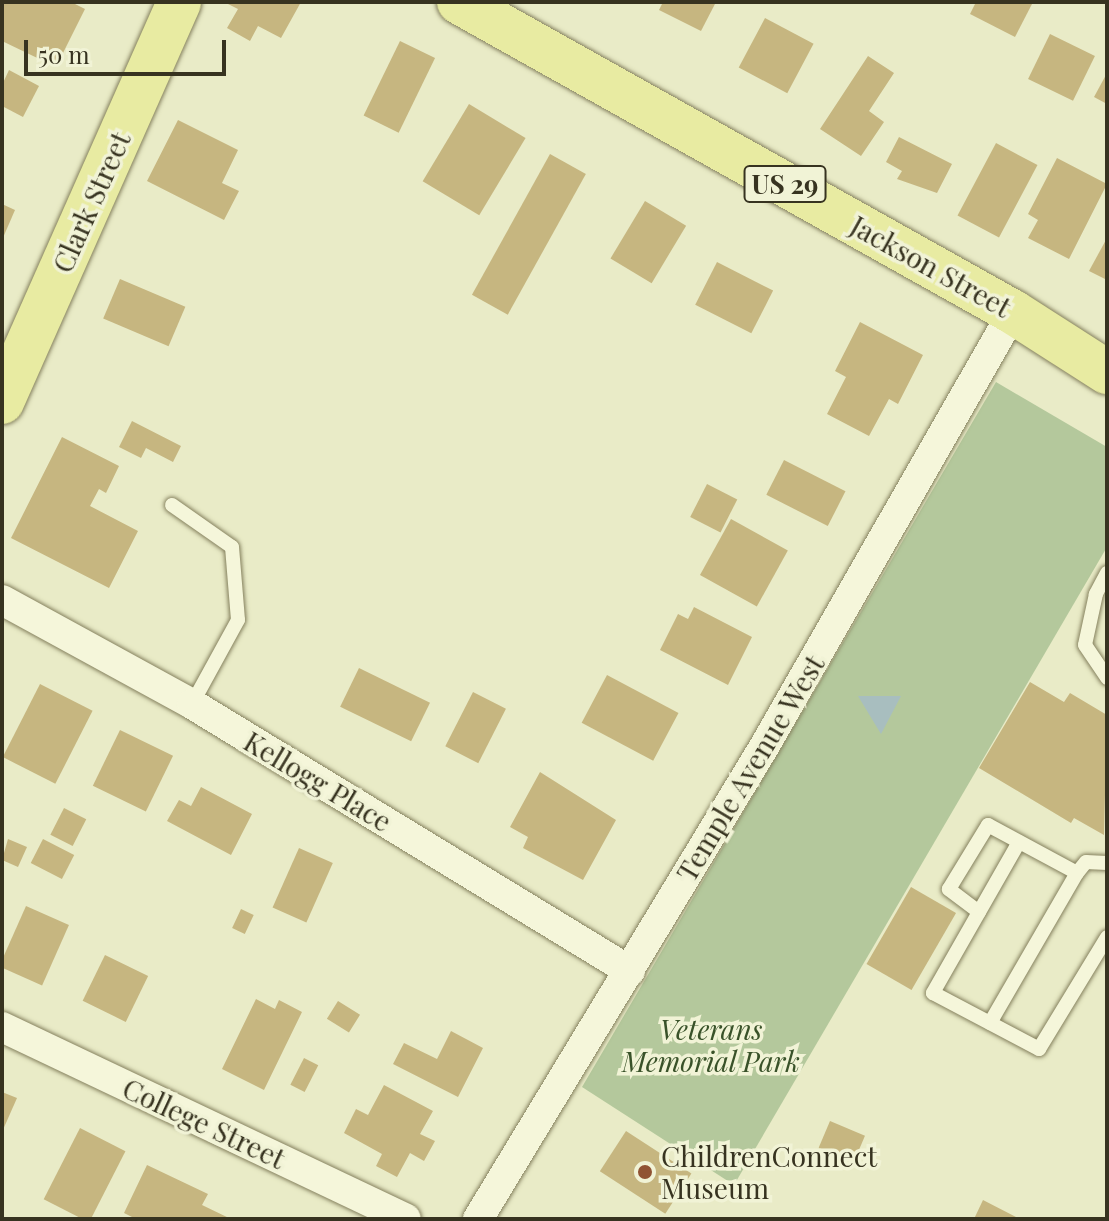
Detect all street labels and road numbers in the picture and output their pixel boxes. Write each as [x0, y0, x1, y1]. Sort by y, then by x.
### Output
street label: Clark Street [45, 126, 137, 278]
road number: US 29 [743, 162, 827, 206]
street label: Jackson Street [845, 208, 1017, 324]
street label: Temple Avenue West [669, 648, 831, 888]
street label: Kellogg Place [238, 724, 398, 838]
street label: College Street [118, 1071, 290, 1175]

